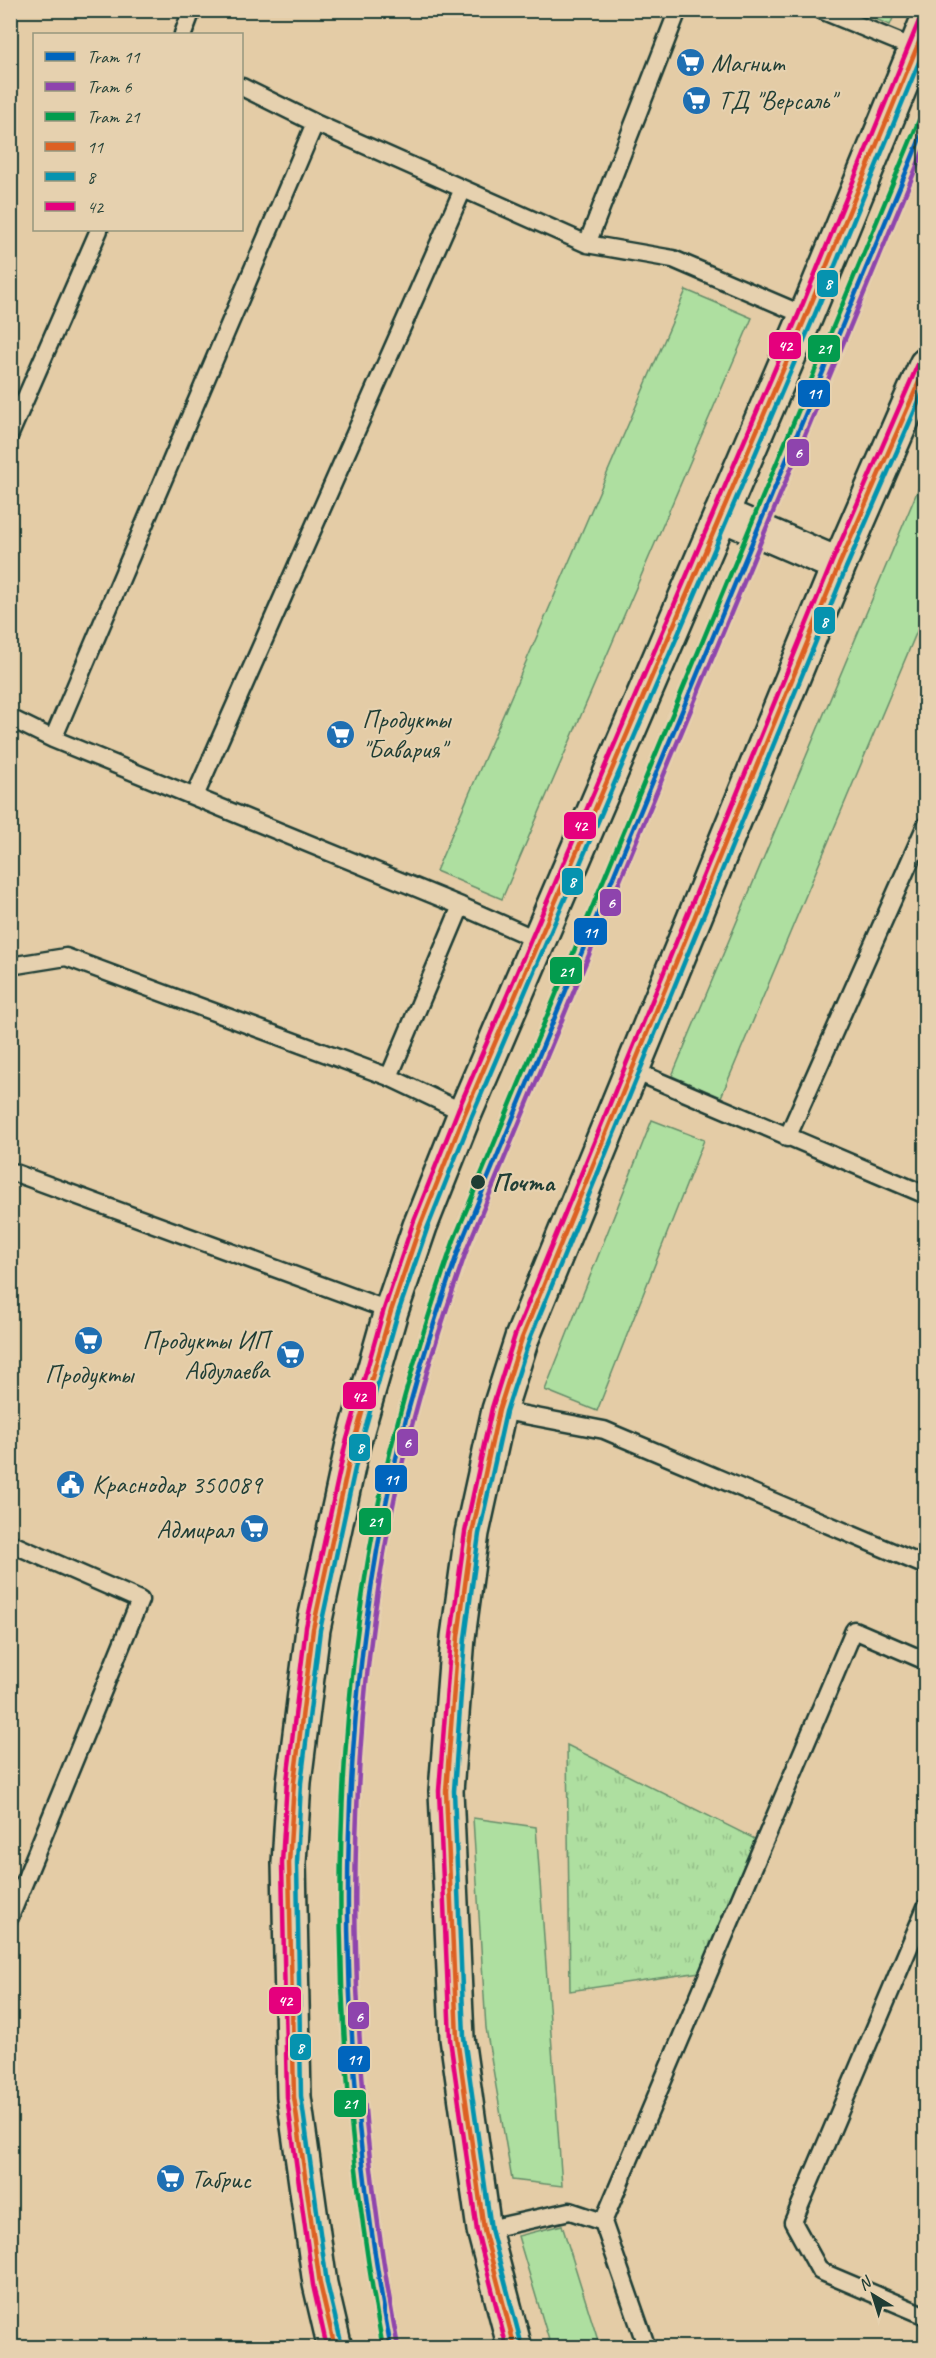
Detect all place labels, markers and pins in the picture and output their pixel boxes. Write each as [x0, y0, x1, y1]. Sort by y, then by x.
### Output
supermarket icon: Магнит [674, 47, 706, 79]
place label: Магнит [711, 47, 786, 80]
supermarket icon: ТД "Версаль" [681, 84, 713, 116]
place label: ТД "Версаль" [718, 84, 840, 117]
place label: Продукты "Бавария" [362, 703, 453, 766]
supermarket icon: Продукты "Бавария" [325, 718, 357, 750]
place label: Почта [492, 1166, 556, 1199]
marker: Почта [469, 1173, 487, 1191]
supermarket icon: Продукты [73, 1324, 105, 1356]
place label: Продукты ИП Абдулаева [142, 1324, 273, 1387]
supermarket icon: Продукты ИП Абдулаева [274, 1339, 306, 1371]
place label: Продукты [45, 1358, 135, 1391]
public building icon: Краснодар 350089 [55, 1468, 87, 1500]
place label: Краснодар 350089 [92, 1468, 264, 1501]
place label: Адмирал [157, 1513, 235, 1546]
supermarket icon: Адмирал [238, 1513, 270, 1545]
supermarket icon: Табрис [154, 2163, 186, 2195]
place label: Табрис [191, 2163, 252, 2196]

